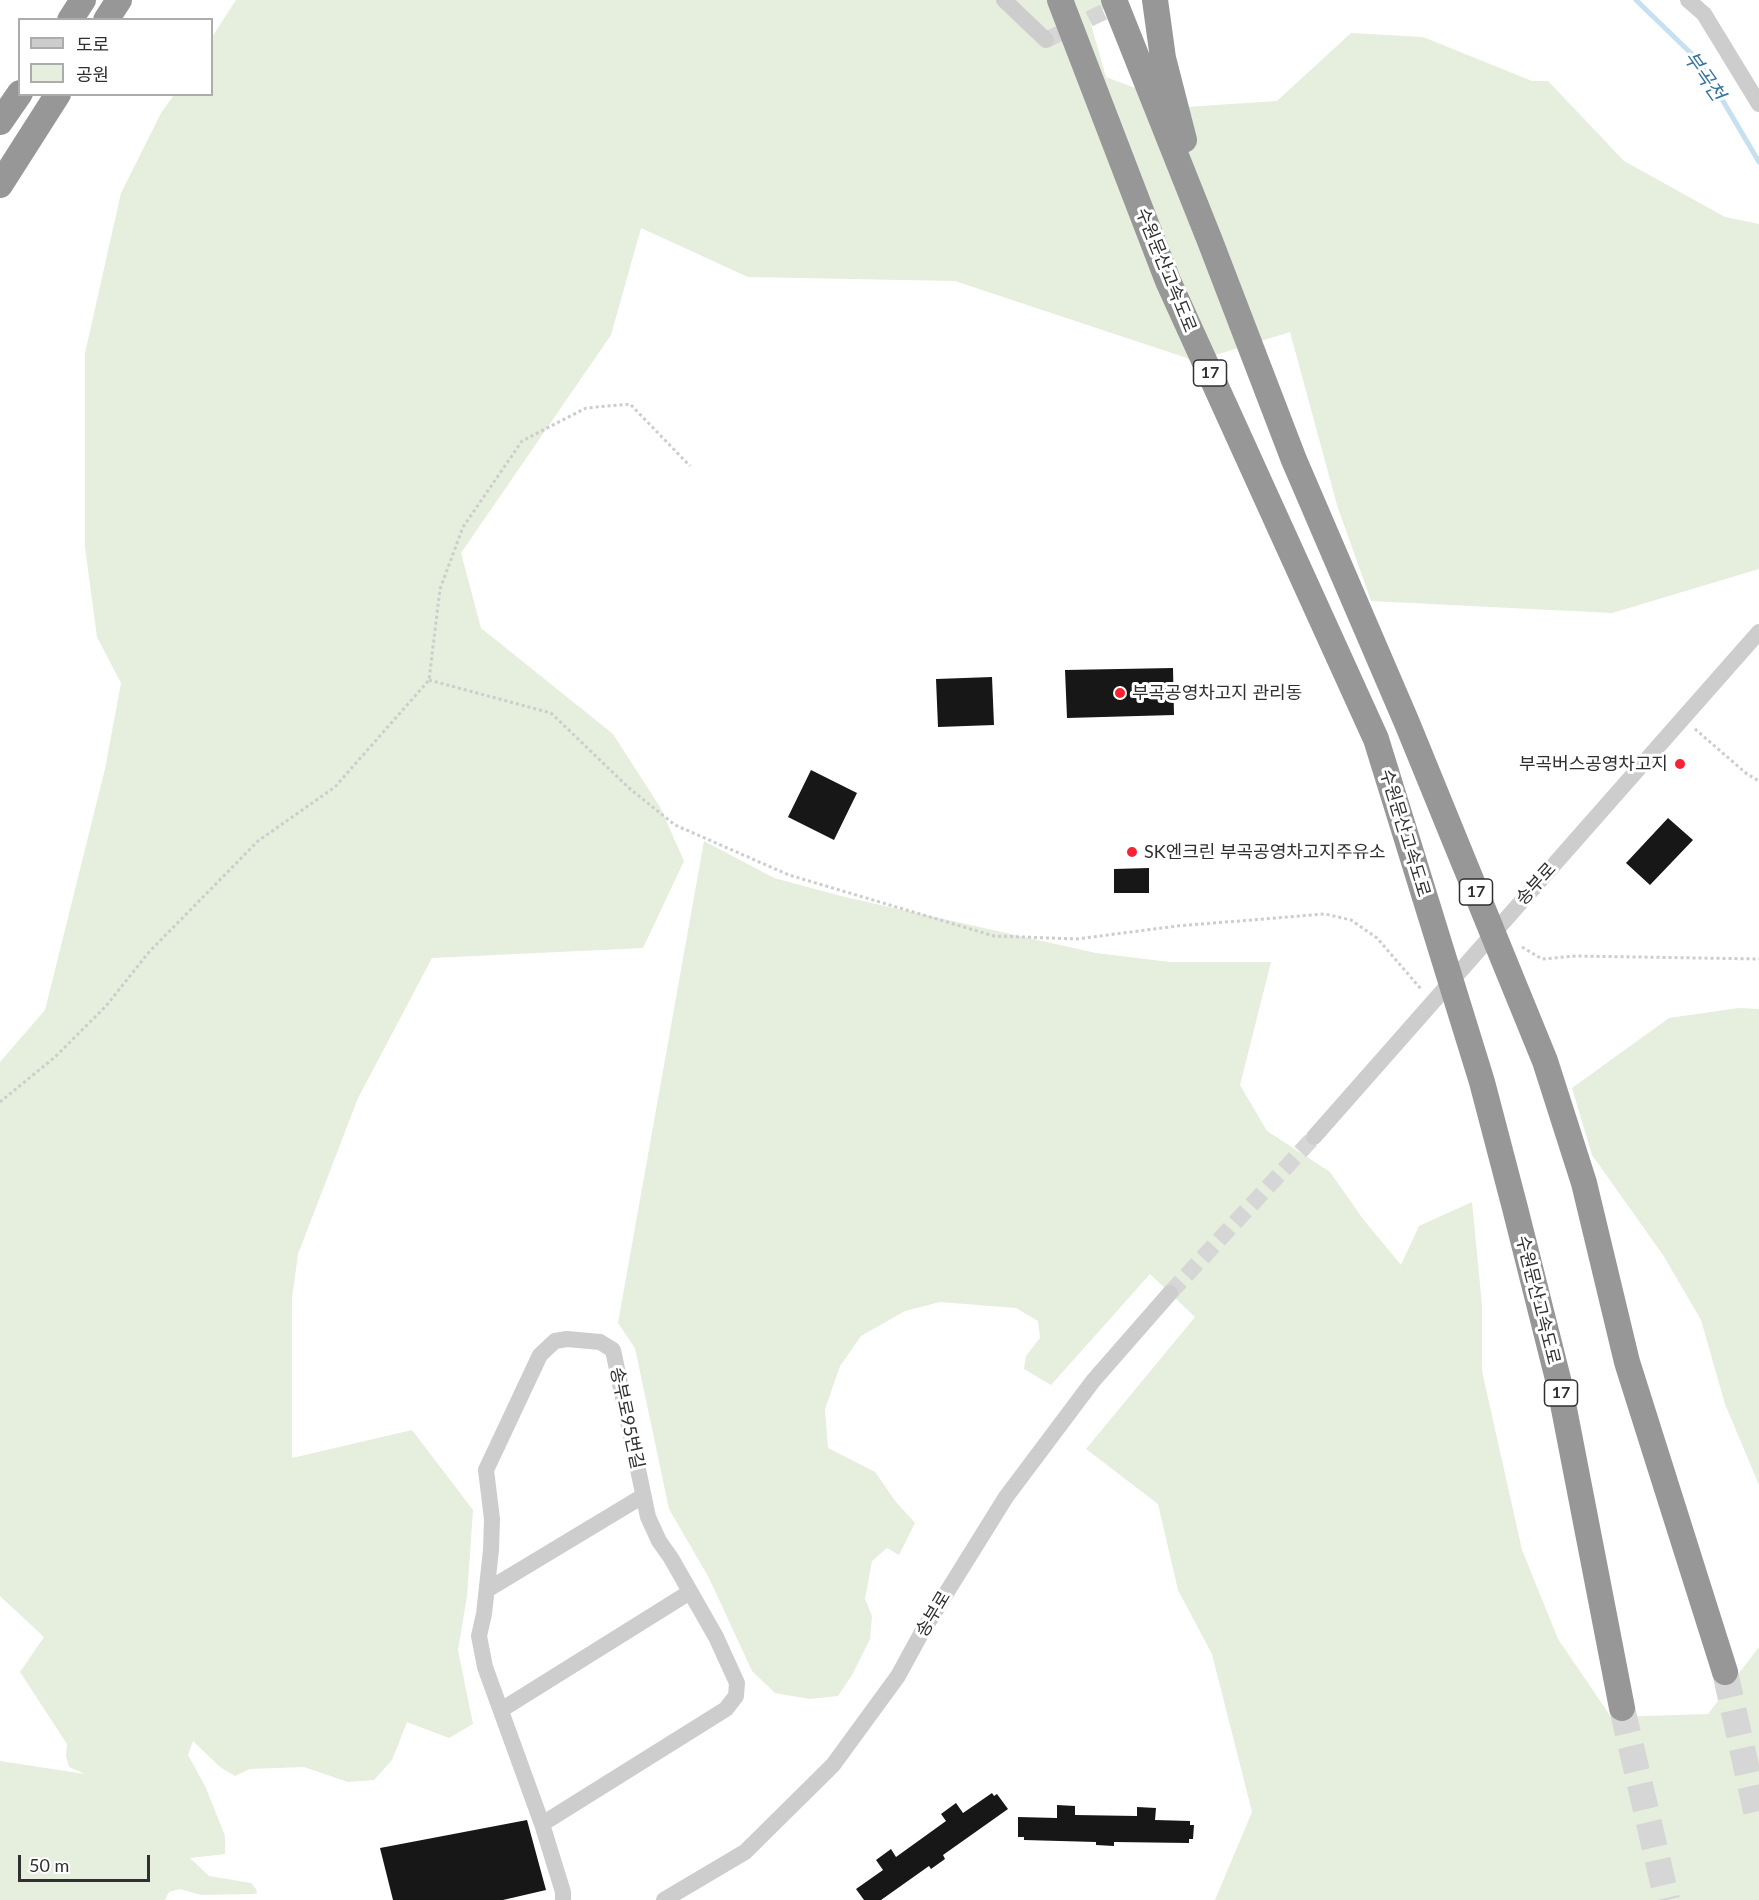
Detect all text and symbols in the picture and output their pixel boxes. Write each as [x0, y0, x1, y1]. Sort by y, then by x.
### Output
legend [18, 18, 213, 96]
text: 도로 [76, 33, 109, 55]
water label: 부곡천 [1678, 47, 1730, 105]
text: 공원 [76, 63, 109, 85]
street label: 수원문산고속도로 [1131, 205, 1201, 335]
road number: 17 [1194, 360, 1226, 386]
place label: 부곡공영차고지 관리동 [1132, 682, 1302, 704]
marker: 부곡공영차고지 관리동 [1113, 686, 1127, 700]
place label: 부곡버스공영차고지 [1519, 753, 1668, 775]
marker: 부곡버스공영차고지 [1673, 757, 1687, 771]
street label: 수원문산고속도로 [1375, 766, 1435, 900]
place label: SK엔크린 부곡공영차고지주유소 [1144, 841, 1386, 863]
marker: SK엔크린 부곡공영차고지주유소 [1125, 845, 1139, 859]
street label: 송부로 [1511, 858, 1561, 910]
road number: 17 [1460, 879, 1492, 905]
street label: 수원문산고속도로 [1511, 1233, 1565, 1367]
street label: 송부로95번길 [606, 1365, 648, 1471]
road number: 17 [1544, 1380, 1578, 1406]
street label: 송부로 [911, 1587, 955, 1641]
scale bar [21, 1843, 153, 1881]
text: 50 m [29, 1854, 69, 1876]

